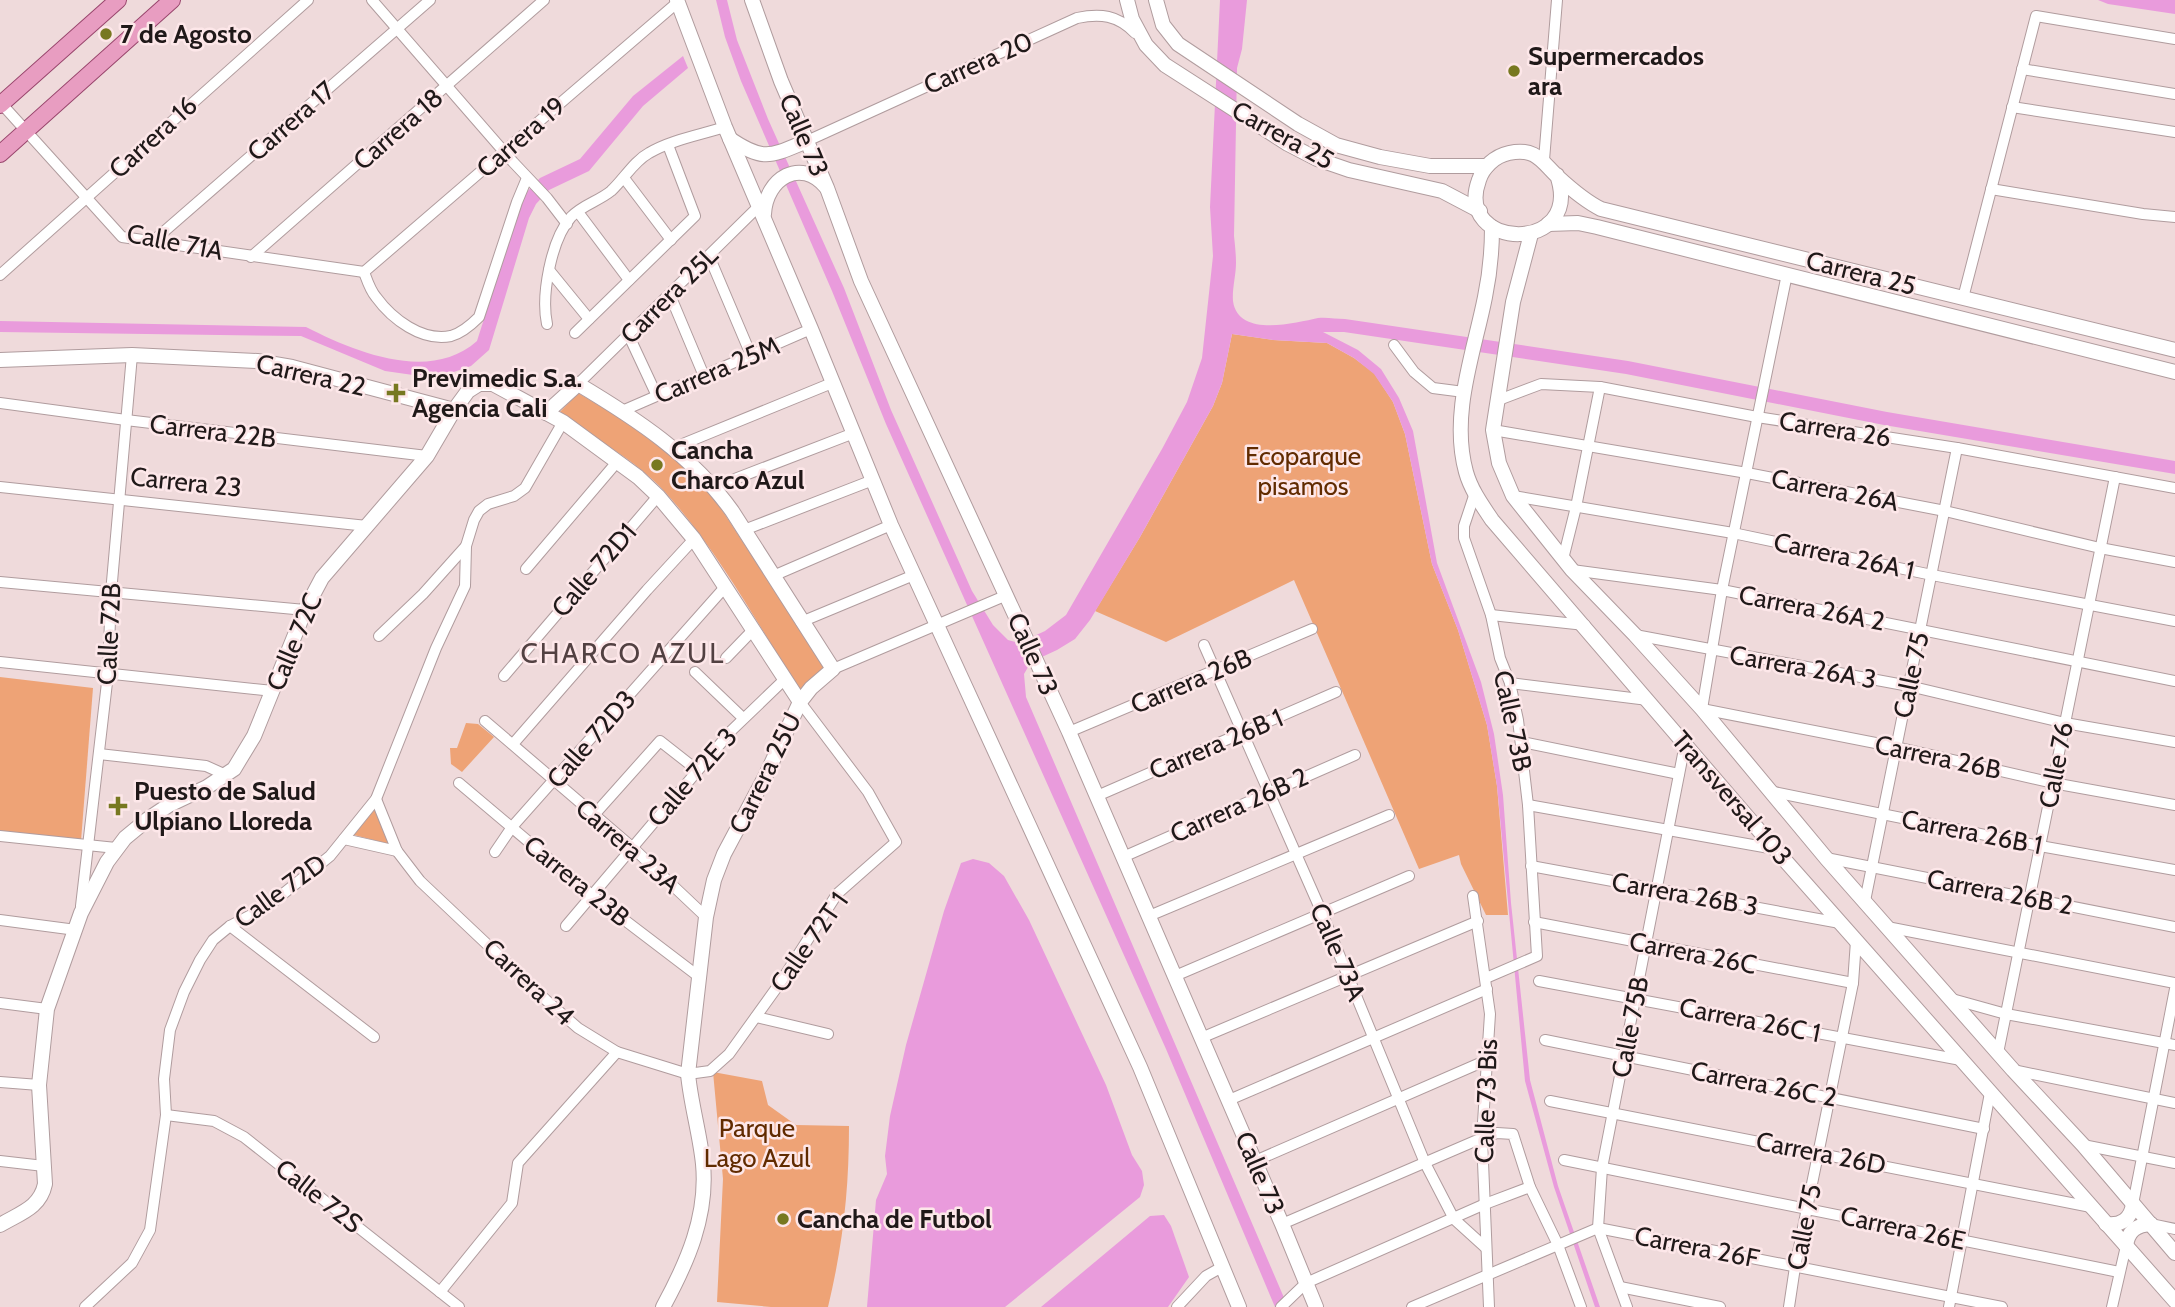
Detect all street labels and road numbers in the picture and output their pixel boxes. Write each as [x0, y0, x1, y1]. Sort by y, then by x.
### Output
street label: Carrera 20 [918, 25, 1038, 101]
street label: Carrera 17 [241, 74, 341, 168]
street label: Carrera 18 [347, 81, 449, 177]
street label: Carrera 16 [102, 89, 204, 185]
street label: Calle 73 [772, 89, 836, 181]
street label: Carrera 19 [470, 90, 572, 184]
street label: Carrera 25 [1226, 94, 1340, 176]
street label: Calle 71A [124, 217, 226, 267]
street label: Carrera 25L [613, 239, 725, 351]
street label: Carrera 25 [1803, 244, 1919, 302]
street label: Carrera 25M [649, 329, 785, 411]
street label: Carrera 22 [253, 347, 369, 403]
street label: Carrera 26 [1777, 404, 1893, 454]
street label: Carrera 22B [148, 407, 278, 455]
street label: Carrera 23 [129, 460, 243, 504]
street label: Carrera 26A [1769, 462, 1901, 518]
street label: Calle 72D1 [545, 517, 643, 623]
street label: Carrera 26A 1 [1771, 525, 1917, 587]
street label: Carrera 26A 2 [1736, 578, 1888, 638]
street label: Calle 72B [90, 582, 128, 686]
street label: Calle 72C [259, 589, 329, 695]
street label: Calle 73 [1001, 608, 1065, 700]
street label: Calle 75 [1886, 629, 1936, 721]
street label: Carrera 26A 3 [1727, 638, 1879, 696]
street label: Carrera 26B [1126, 641, 1256, 721]
street label: Calle 73B [1487, 668, 1539, 774]
street label: Calle 72D3 [540, 683, 642, 795]
street label: Carrera 26B 1 [1144, 701, 1288, 787]
street label: Carrera 25U [722, 707, 808, 839]
street label: Calle 76 [2032, 719, 2080, 811]
street label: Calle 72E 3 [640, 721, 744, 833]
street label: Transversal 103 [1665, 724, 1799, 872]
street label: Carrera 26B [1872, 728, 2004, 786]
street label: Carrera 26B 2 [1165, 760, 1313, 850]
street label: Carrera 23A [569, 792, 687, 900]
street label: Carrera 26B 1 [1899, 803, 2045, 861]
street label: Carrera 23B [517, 828, 637, 934]
street label: Calle 72D [228, 847, 332, 935]
street label: Carrera 26B 2 [1924, 862, 2076, 922]
street label: Carrera 26B 3 [1609, 865, 1761, 923]
street label: Calle 72T 1 [763, 886, 855, 998]
street label: Calle 73A [1303, 898, 1373, 1006]
street label: Carrera 26C [1627, 925, 1759, 981]
street label: Carrera 24 [477, 932, 581, 1032]
street label: Calle 75B [1605, 974, 1655, 1080]
street label: Carrera 26C 1 [1677, 991, 1823, 1049]
street label: Calle 73 Bis [1468, 1038, 1504, 1164]
street label: Carrera 26C 2 [1688, 1054, 1840, 1114]
street label: Carrera 26D [1753, 1125, 1889, 1181]
street label: Calle 73 [1228, 1127, 1292, 1219]
street label: Calle 72S [269, 1152, 369, 1240]
street label: Calle 75 [1780, 1181, 1828, 1273]
street label: Carrera 26E [1838, 1199, 1968, 1257]
street label: Carrera 26F [1632, 1219, 1762, 1275]

